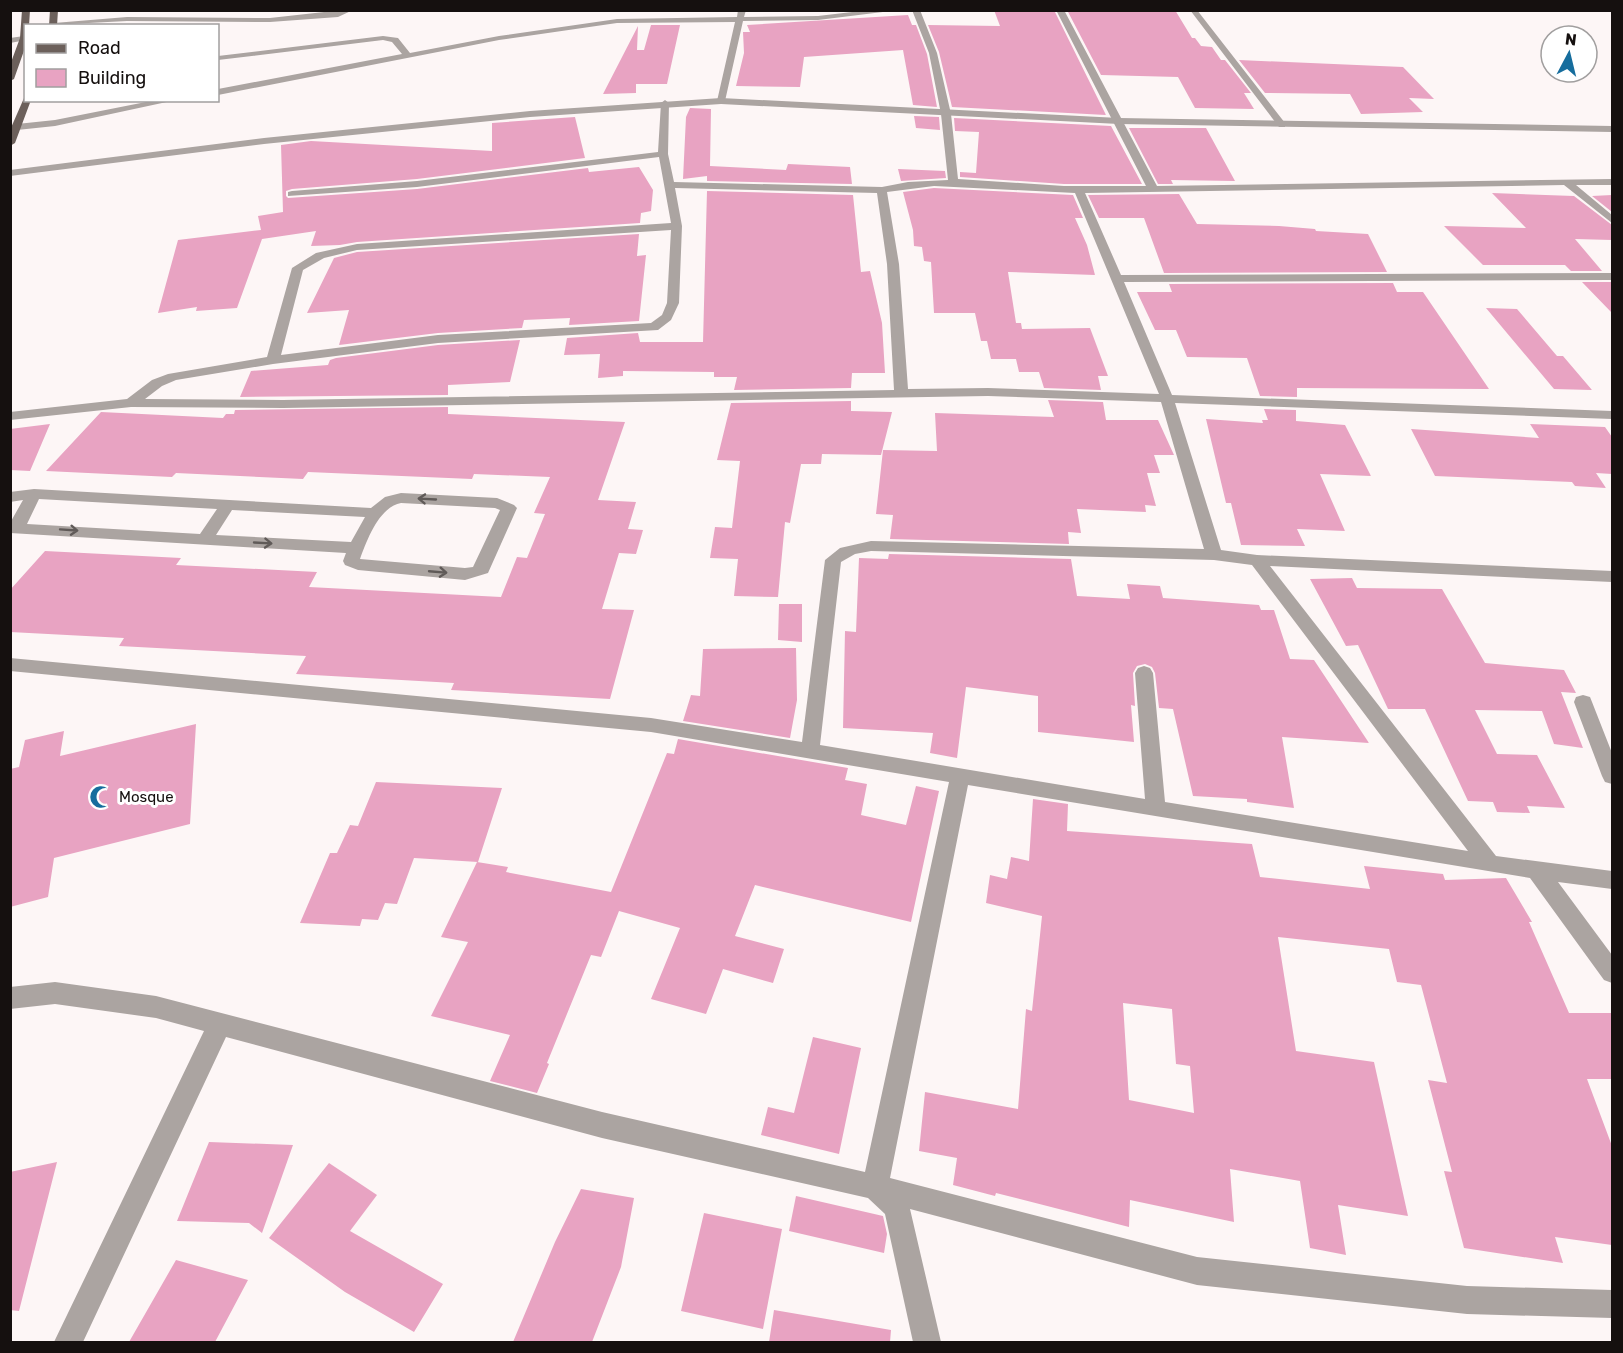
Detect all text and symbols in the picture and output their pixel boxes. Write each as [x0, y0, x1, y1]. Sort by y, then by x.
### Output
legend [24, 24, 219, 102]
north arrow [1539, 24, 1599, 84]
text: N [1564, 29, 1578, 50]
text: Road [78, 37, 121, 59]
text: Building [78, 67, 146, 89]
one-way arrow [418, 494, 438, 505]
one-way arrow [58, 525, 78, 536]
one-way arrow [253, 537, 273, 548]
one-way arrow [427, 567, 447, 578]
mosque icon: Mosque [88, 784, 114, 810]
place label: Mosque [119, 788, 174, 806]

